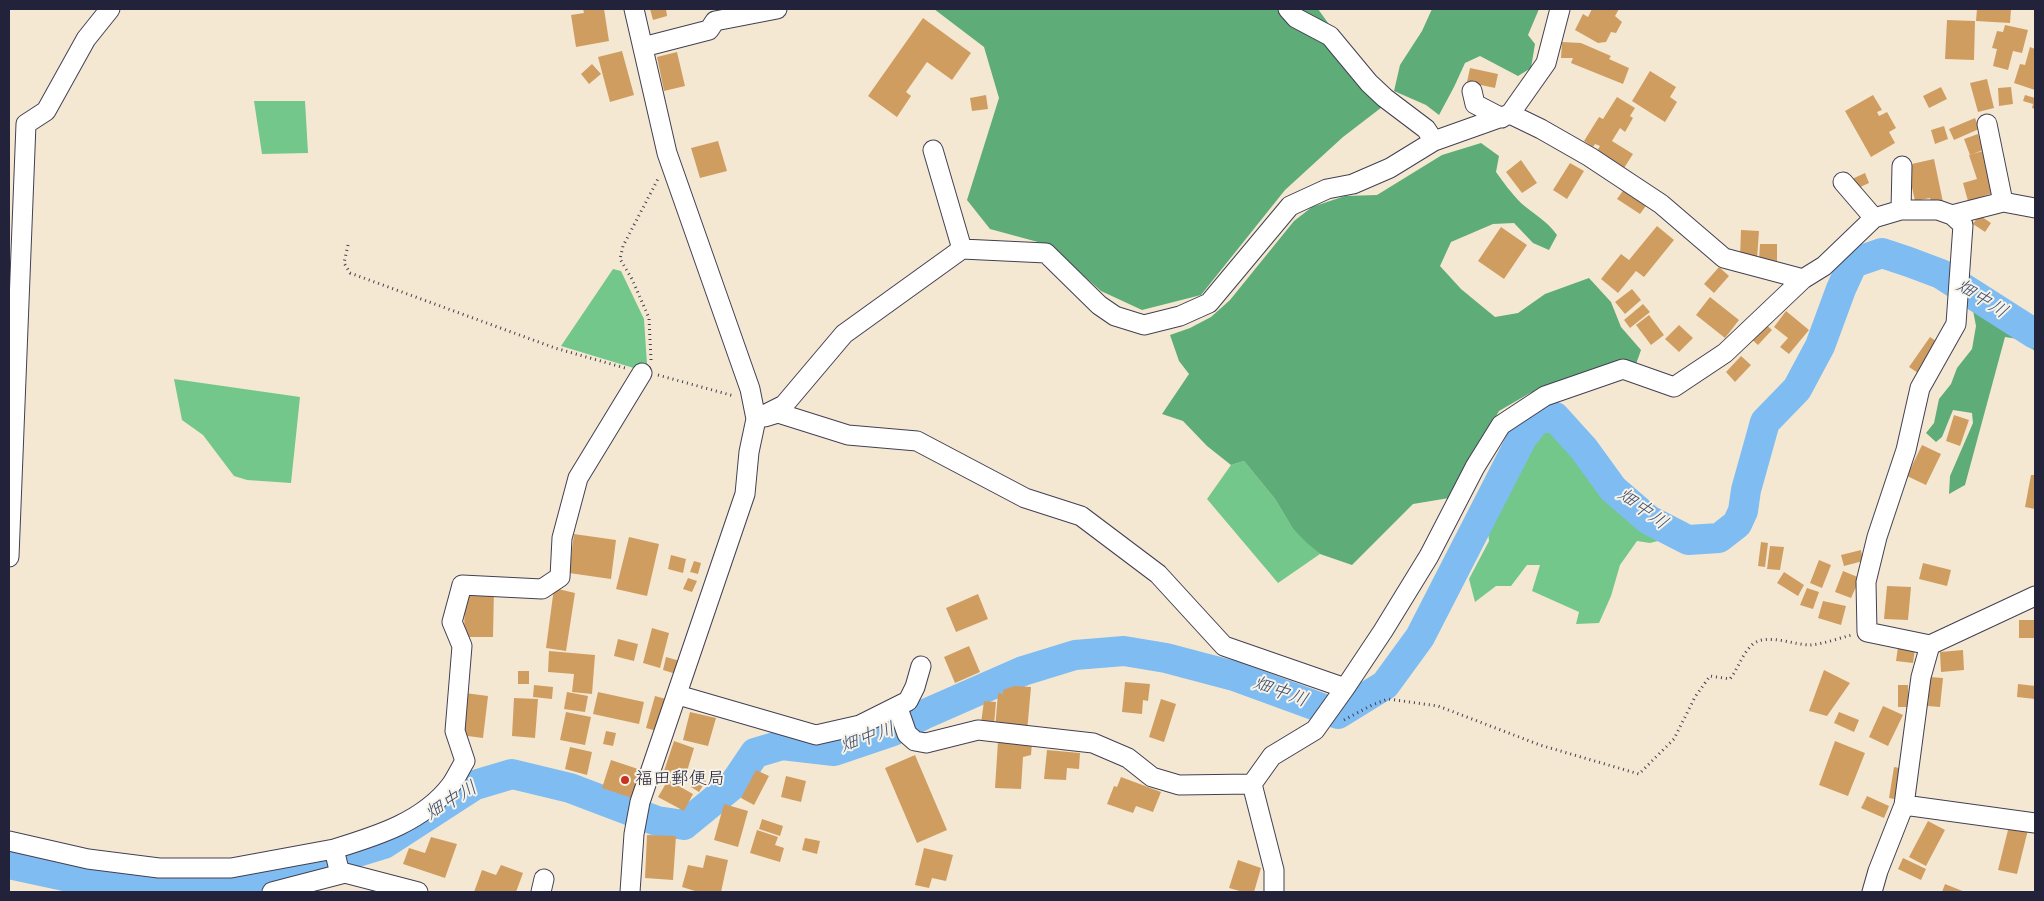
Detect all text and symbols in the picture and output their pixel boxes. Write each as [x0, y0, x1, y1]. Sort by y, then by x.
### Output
water label: 畑中川 [1951, 275, 2011, 325]
water label: 畑中川 [1612, 484, 1672, 536]
water label: 畑中川 [1249, 673, 1311, 713]
water label: 畑中川 [837, 719, 899, 759]
place label: 福田郵便局 [635, 769, 725, 791]
marker: 福田郵便局 [619, 774, 631, 786]
water label: 畑中川 [422, 778, 482, 826]

